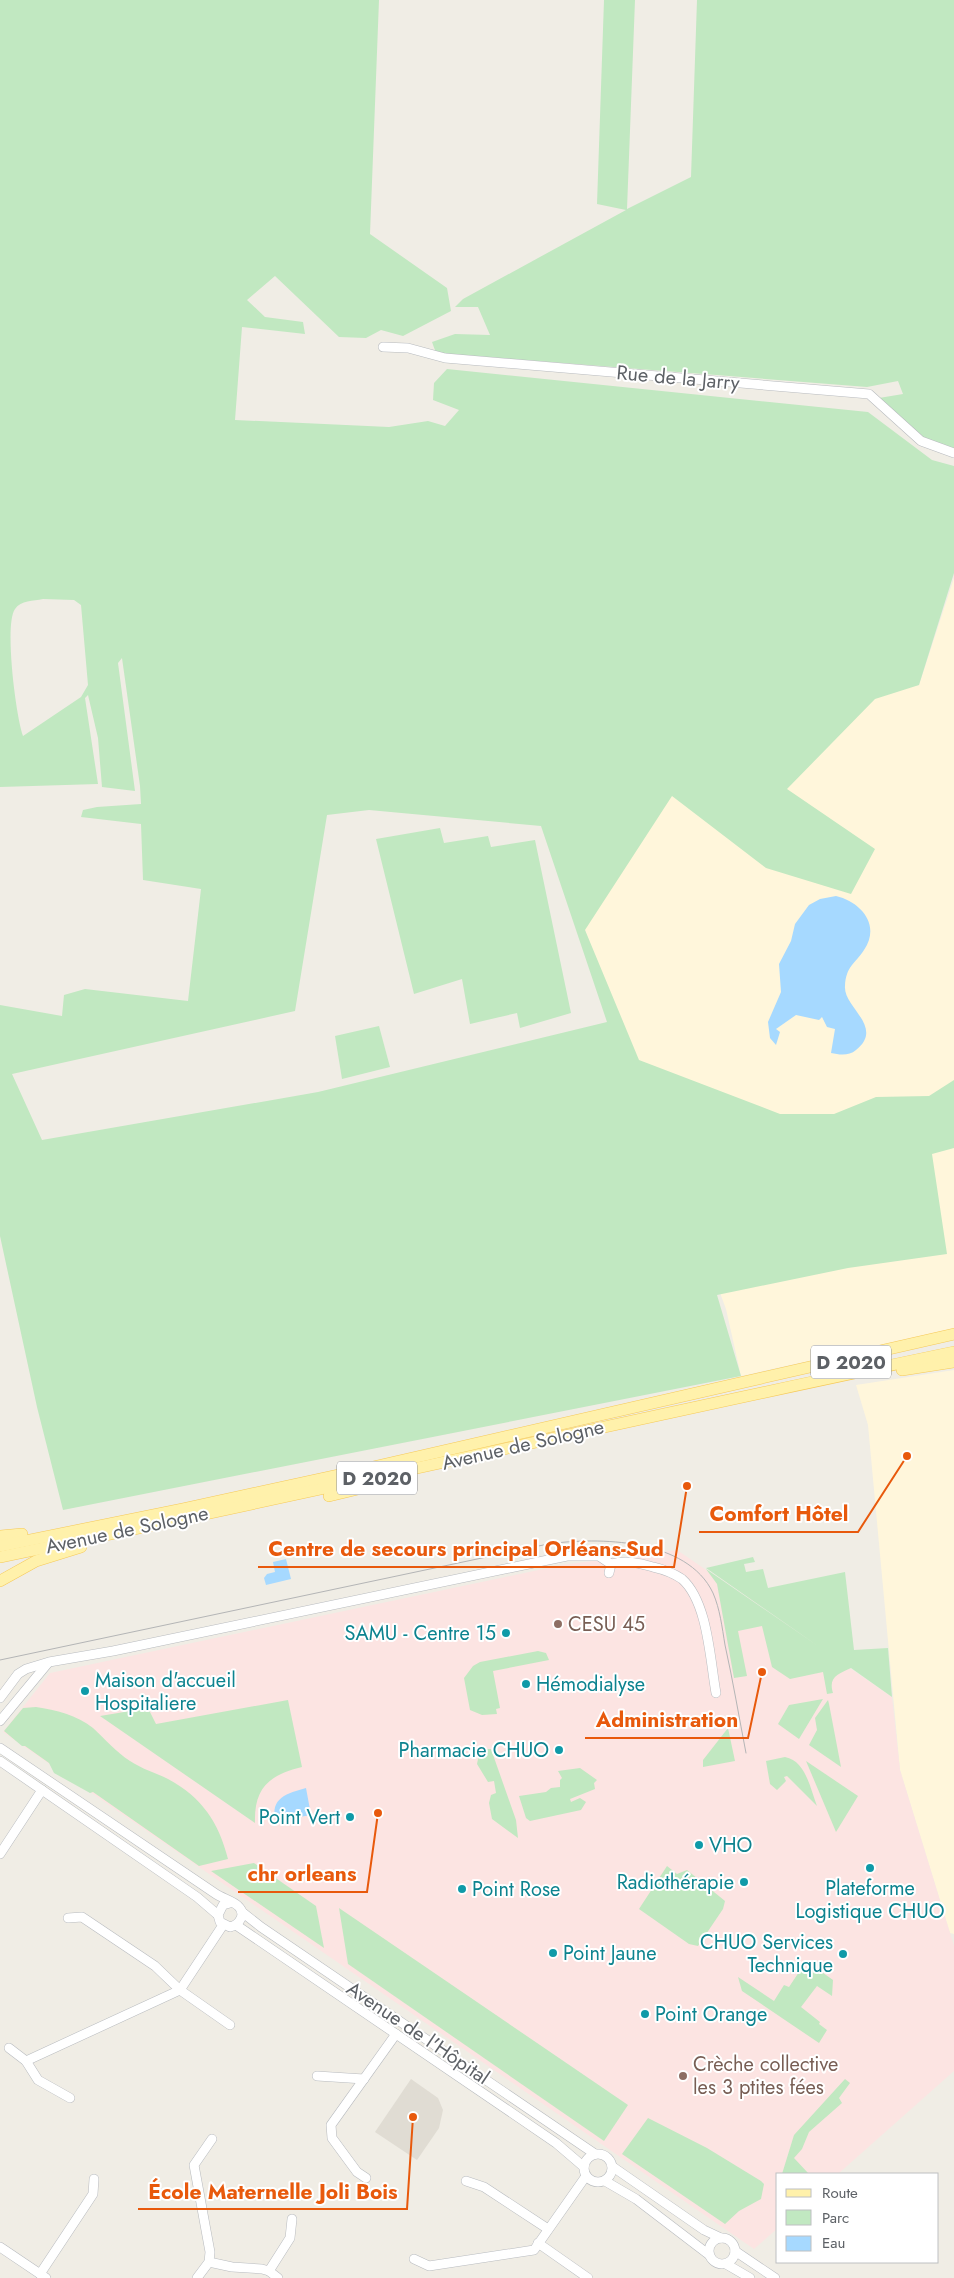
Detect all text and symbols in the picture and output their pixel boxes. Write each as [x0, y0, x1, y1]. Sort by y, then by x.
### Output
street label: Rue de la Jarry [615, 358, 741, 398]
road number: D 2020 [811, 1345, 891, 1378]
street label: Avenue de Sologne [439, 1412, 607, 1478]
road number: D 2020 [337, 1462, 417, 1495]
callout: Comfort Hôtel [699, 1496, 858, 1532]
street label: Avenue de Sologne [43, 1499, 211, 1561]
text: Comfort Hôtel [710, 1499, 848, 1529]
callout: Centre de secours principal Orléans-Sud [258, 1531, 674, 1567]
text: Centre de secours principal Orléans-Sud [268, 1534, 664, 1564]
place label: CESU 45 [568, 1610, 645, 1639]
marker: CESU 45 [552, 1618, 564, 1630]
place label: SAMU - Centre 15 [344, 1619, 496, 1648]
marker: SAMU - Centre 15 [500, 1627, 512, 1639]
place label: Maison d'accueil Hospitaliere [95, 1666, 236, 1718]
place label: Hémodialyse [536, 1670, 645, 1699]
marker: Hémodialyse [520, 1678, 532, 1690]
marker: Maison d'accueil Hospitaliere [79, 1685, 91, 1697]
callout: Administration [585, 1702, 748, 1738]
text: Administration [595, 1705, 738, 1735]
place label: Pharmacie CHUO [398, 1736, 549, 1765]
marker: Pharmacie CHUO [553, 1744, 565, 1756]
place label: Point Vert [259, 1803, 340, 1832]
marker: Point Vert [344, 1811, 356, 1823]
place label: VHO [709, 1831, 752, 1860]
marker: VHO [693, 1839, 705, 1851]
callout: chr orleans [238, 1856, 367, 1892]
text: chr orleans [248, 1859, 357, 1889]
marker: Plateforme Logistique CHUO [864, 1862, 876, 1874]
place label: Radiothérapie [617, 1868, 734, 1897]
place label: Plateforme Logistique CHUO [795, 1874, 945, 1926]
place label: Point Rose [472, 1875, 560, 1904]
marker: Radiothérapie [738, 1876, 750, 1888]
marker: Point Rose [456, 1883, 468, 1895]
place label: CHUO Services Technique [700, 1928, 833, 1980]
place label: Point Jaune [563, 1939, 657, 1968]
marker: Point Jaune [547, 1947, 559, 1959]
marker: CHUO Services Technique [837, 1948, 849, 1960]
street label: Avenue de l'Hôpital [341, 1974, 495, 2092]
place label: Point Orange [655, 2000, 767, 2029]
marker: Point Orange [639, 2008, 651, 2020]
place label: Crèche collective les 3 ptites fées [693, 2050, 838, 2102]
marker: Crèche collective les 3 ptites fées [677, 2070, 689, 2082]
callout: École Maternelle Joli Bois [138, 2173, 407, 2209]
legend [776, 2173, 939, 2263]
text: École Maternelle Joli Bois [148, 2177, 398, 2207]
text: Route [822, 2182, 858, 2204]
text: Parc [822, 2207, 849, 2229]
text: Eau [822, 2232, 845, 2254]

